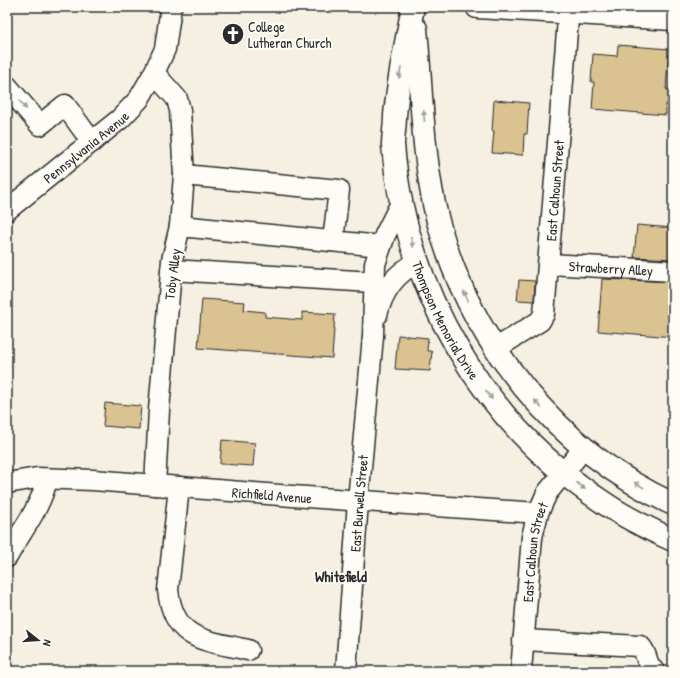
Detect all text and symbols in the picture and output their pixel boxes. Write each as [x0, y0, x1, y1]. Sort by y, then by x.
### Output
place label: College Lutheran Church [248, 17, 331, 52]
church icon: College Lutheran Church [220, 21, 246, 47]
one-way arrow [397, 67, 403, 79]
one-way arrow [19, 100, 28, 111]
street label: Pennsylvania Avenue [39, 106, 133, 187]
one-way arrow [420, 110, 427, 122]
street label: East Calhoun Street [540, 139, 568, 242]
one-way arrow [409, 237, 415, 249]
street label: Toby Alley [159, 247, 186, 301]
street label: Strawberry Alley [568, 256, 654, 280]
street label: Thompson Memorial Drive [408, 258, 484, 383]
one-way arrow [463, 290, 470, 302]
one-way arrow [485, 390, 493, 400]
one-way arrow [534, 398, 543, 409]
street label: East Burwell Street [345, 454, 372, 553]
street label: Richfield Avenue [231, 482, 313, 507]
one-way arrow [576, 482, 587, 490]
one-way arrow [633, 482, 645, 489]
street label: East Calhoun Street [517, 498, 551, 603]
district label: Whitefield [315, 566, 367, 587]
north arrow [18, 620, 58, 660]
text: N [40, 638, 55, 648]

